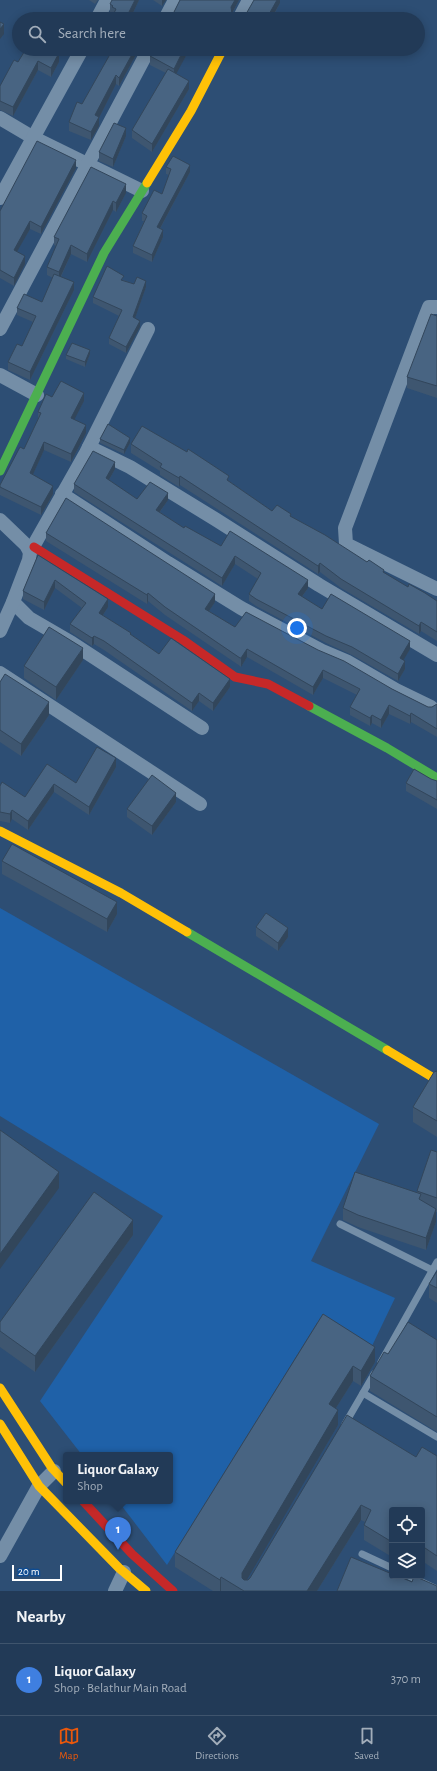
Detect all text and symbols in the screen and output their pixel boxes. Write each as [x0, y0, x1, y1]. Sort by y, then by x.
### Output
search box [12, 12, 425, 56]
icon: search [26, 23, 48, 45]
text: Search here [58, 26, 126, 41]
your location [287, 618, 307, 638]
popup [63, 1452, 173, 1504]
text: Liquor Galaxy [77, 1462, 159, 1477]
text: Shop [77, 1480, 103, 1493]
map controls [389, 1507, 425, 1579]
button: locate [389, 1507, 425, 1543]
pin: 1 [105, 1517, 131, 1550]
button: layers [389, 1543, 425, 1579]
scale bar [12, 1563, 62, 1582]
text: 20 m [18, 1566, 39, 1577]
text: Nearby [16, 1608, 66, 1625]
text: Liquor Galaxy [54, 1664, 136, 1679]
text: 1 [27, 1673, 31, 1686]
text: 370 m [391, 1673, 421, 1686]
text: Shop · Belathur Main Road [54, 1682, 187, 1695]
tab: Map [58, 1725, 80, 1762]
tab: Directions [195, 1725, 239, 1762]
tab: Saved [354, 1725, 379, 1762]

